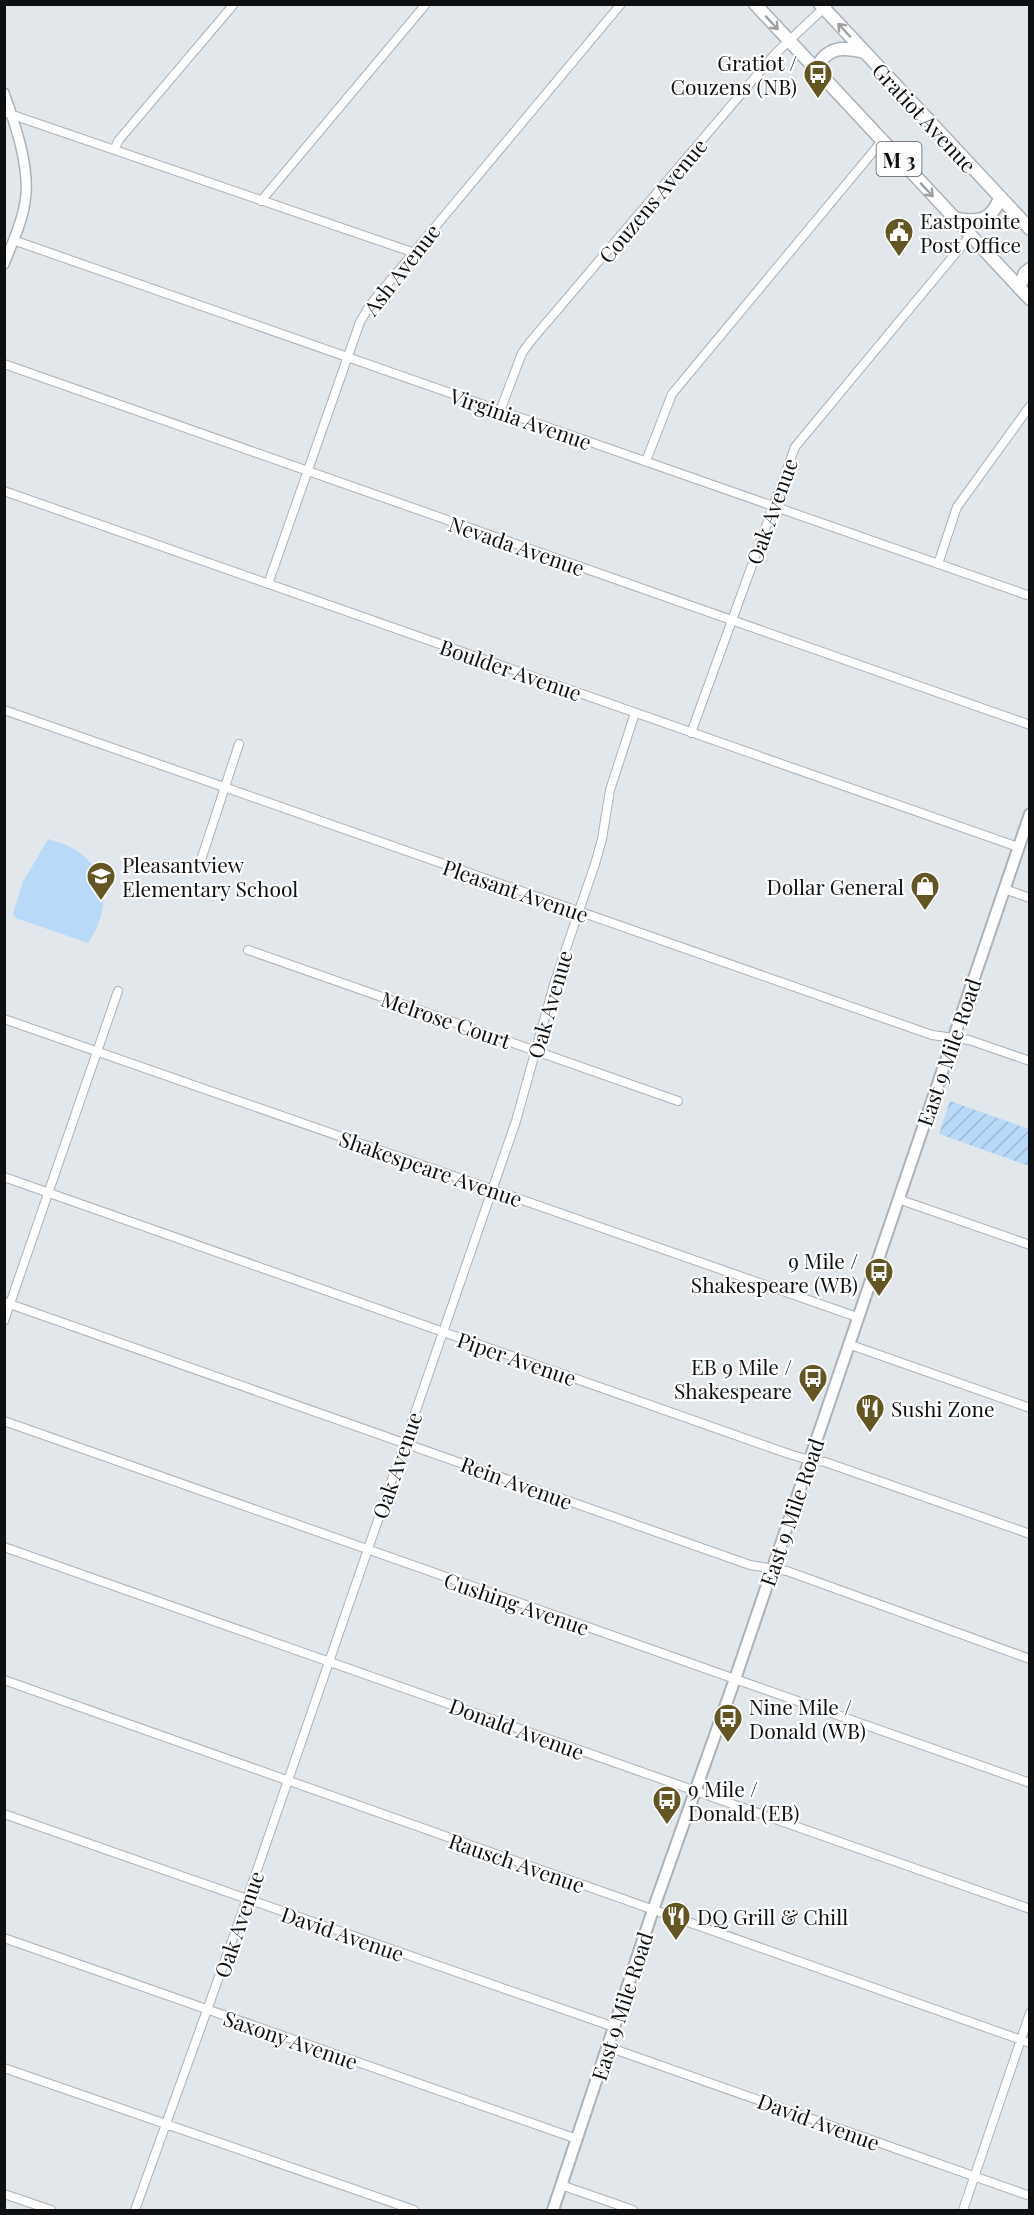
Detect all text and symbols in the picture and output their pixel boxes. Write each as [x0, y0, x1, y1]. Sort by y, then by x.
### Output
one-way arrow [765, 15, 779, 30]
one-way arrow [837, 23, 851, 38]
place label: Gratiot / Couzens (NB) [671, 48, 797, 100]
street label: Gratiot Avenue [867, 56, 983, 178]
bus stop icon: Gratiot / Couzens (NB) [802, 58, 834, 100]
street label: Couzens Avenue [592, 132, 712, 268]
road number: M 3 [876, 142, 922, 176]
one-way arrow [920, 182, 935, 197]
place label: Eastpointe Post Office [920, 206, 1021, 258]
public building icon: Eastpointe Post Office [883, 216, 915, 258]
street label: Ash Avenue [356, 218, 446, 321]
street label: Virginia Avenue [445, 380, 596, 455]
street label: Oak Avenue [739, 454, 803, 568]
street label: Nevada Avenue [445, 509, 589, 581]
street label: Boulder Avenue [436, 632, 586, 706]
place label: Pleasantview Elementary School [122, 850, 298, 902]
street label: Pleasant Avenue [439, 852, 593, 928]
school or university icon: Pleasantview Elementary School [85, 860, 117, 902]
shop icon: Dollar General [909, 870, 941, 912]
place label: Dollar General [767, 872, 904, 900]
street label: Oak Avenue [520, 947, 578, 1061]
street label: East 9 Mile Road [910, 974, 986, 1130]
street label: Melrose Court [378, 984, 515, 1054]
street label: Shakespeare Avenue [336, 1124, 526, 1212]
place label: 9 Mile / Shakespeare (WB) [691, 1246, 858, 1298]
bus stop icon: 9 Mile / Shakespeare (WB) [863, 1256, 895, 1298]
street label: Piper Avenue [454, 1325, 580, 1391]
place label: EB 9 Mile / Shakespeare [674, 1352, 792, 1404]
bus stop icon: EB 9 Mile / Shakespeare [797, 1362, 829, 1404]
restaurant icon: Sushi Zone [854, 1392, 886, 1434]
place label: Sushi Zone [891, 1394, 995, 1422]
street label: Oak Avenue [365, 1408, 427, 1522]
street label: East 9 Mile Road [753, 1434, 829, 1590]
street label: Rein Avenue [457, 1449, 577, 1515]
street label: Cushing Avenue [441, 1565, 593, 1641]
street label: Donald Avenue [446, 1691, 588, 1765]
place label: Nine Mile / Donald (WB) [749, 1692, 866, 1744]
bus stop icon: Nine Mile / Donald (WB) [712, 1702, 744, 1744]
place label: 9 Mile / Donald (EB) [688, 1774, 799, 1826]
bus stop icon: 9 Mile / Donald (EB) [651, 1784, 683, 1826]
street label: Rausch Avenue [445, 1826, 589, 1898]
street label: Oak Avenue [207, 1867, 269, 1981]
street label: David Avenue [278, 1899, 408, 1967]
restaurant icon: DQ Grill & Chill [660, 1900, 692, 1942]
place label: DQ Grill & Chill [697, 1902, 848, 1930]
street label: East 9 Mile Road [584, 1928, 658, 2084]
street label: Saxony Avenue [220, 2003, 362, 2075]
street label: David Avenue [754, 2086, 884, 2156]

